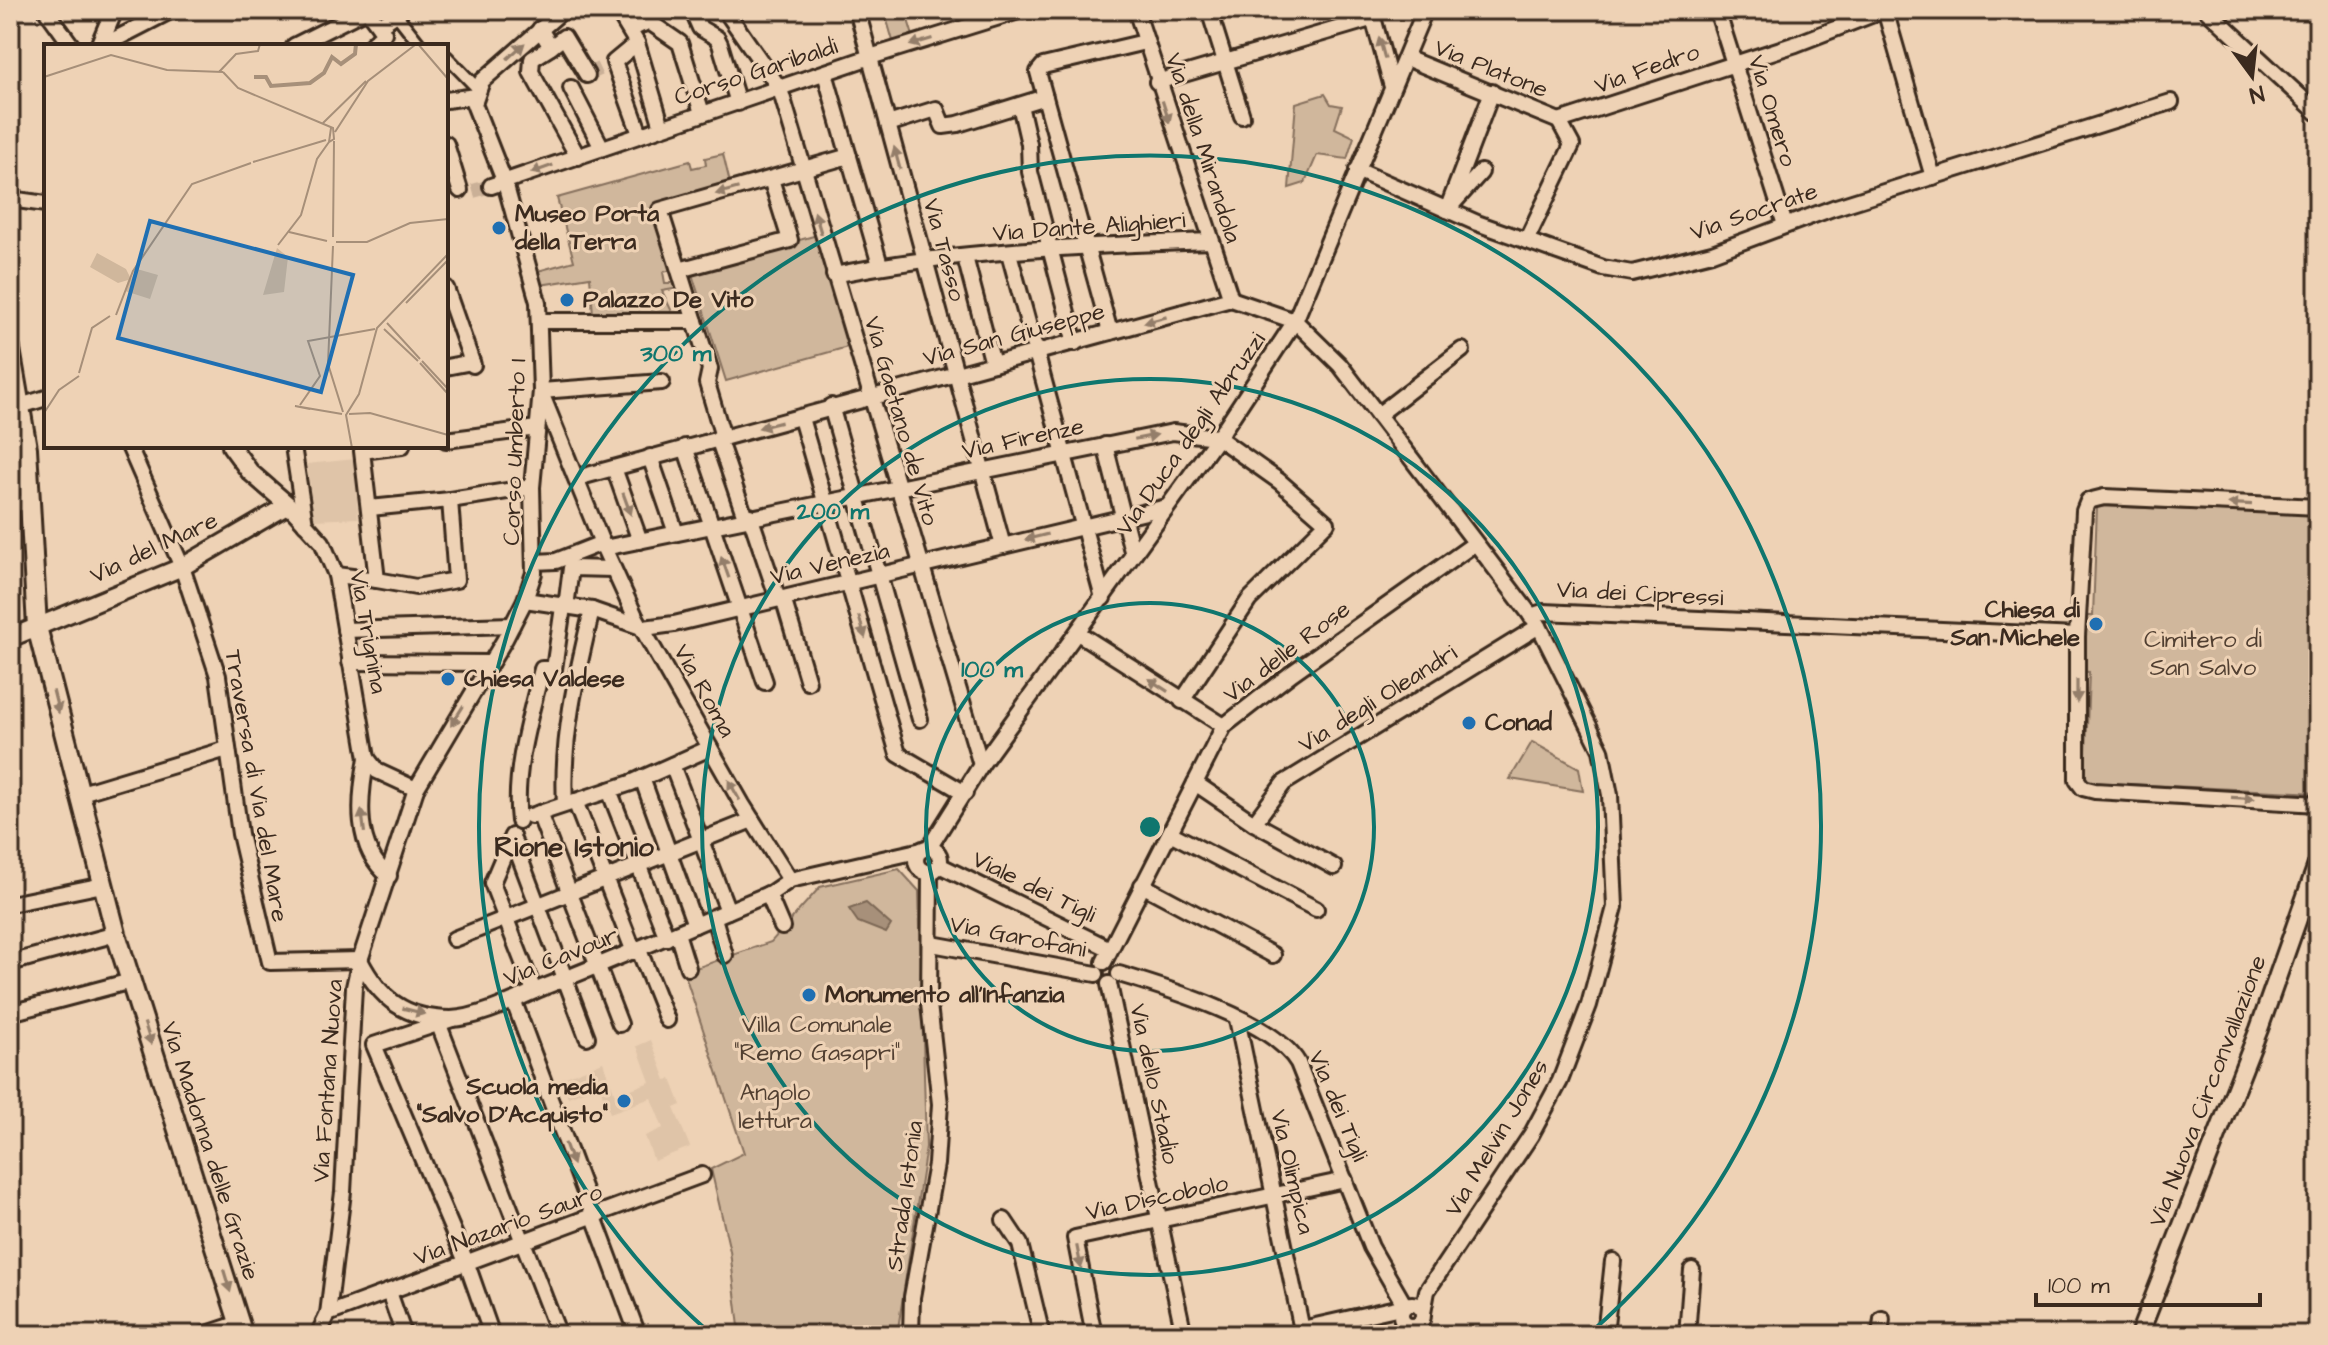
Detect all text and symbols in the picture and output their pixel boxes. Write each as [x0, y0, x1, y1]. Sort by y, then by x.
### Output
street label: Corso Garibaldi [670, 29, 842, 114]
street label: Via Platone [1429, 31, 1553, 107]
street label: Via Fedro [1590, 35, 1705, 103]
one-way arrow [909, 36, 933, 49]
one-way arrow [1375, 36, 1388, 60]
north arrow [2212, 36, 2292, 116]
one-way arrow [507, 42, 526, 60]
inset map [44, 44, 448, 448]
street label: Via della Mirandola [1156, 49, 1250, 247]
street label: Via Omero [1739, 51, 1805, 171]
text: N [2246, 77, 2267, 111]
one-way arrow [1161, 100, 1173, 124]
one-way arrow [891, 146, 903, 171]
one-way arrow [530, 164, 554, 176]
street label: Via Socrate [1686, 174, 1822, 250]
one-way arrow [714, 185, 738, 198]
street label: Via Tasso [914, 195, 974, 306]
place label: Museo Porta della Terra [514, 197, 660, 259]
street label: Via Dante Alighieri [991, 203, 1187, 252]
one-way arrow [811, 211, 824, 235]
marker: Museo Porta della Terra [490, 219, 508, 237]
place label: Palazzo De Vito [583, 283, 754, 317]
marker: Palazzo De Vito [558, 291, 576, 309]
street label: Via San Giuseppe [919, 294, 1109, 376]
street label: Via Gaetano de Vito [855, 312, 947, 530]
one-way arrow [1143, 314, 1168, 326]
street label: Via Duca degli Abruzzi [1108, 325, 1275, 543]
text: 300 m [640, 337, 712, 371]
street label: Corso Umberto I [495, 358, 535, 546]
street label: Via Firenze [959, 409, 1087, 469]
one-way arrow [757, 420, 782, 432]
one-way arrow [1134, 430, 1159, 442]
one-way arrow [621, 492, 634, 516]
text: 200 m [796, 495, 869, 529]
one-way arrow [2227, 498, 2252, 511]
street label: Via del Mare [85, 504, 223, 592]
one-way arrow [1024, 532, 1049, 544]
street label: Via Venezia [767, 534, 893, 594]
one-way arrow [719, 554, 731, 578]
street label: Via Trignina [339, 568, 396, 696]
street label: Via dei Cipressi [1556, 573, 1725, 615]
street label: Via delle Rose [1216, 593, 1358, 711]
place label: Chiesa di San Michele [1949, 593, 2080, 655]
marker: Chiesa di San Michele [2087, 615, 2105, 633]
one-way arrow [856, 616, 869, 640]
park label: Cimitero di San Salvo [2144, 623, 2262, 685]
street label: Via degli Oleandri [1292, 636, 1465, 762]
street label: Via Roma [664, 638, 744, 744]
street label: Traversa di Via del Mare [215, 647, 297, 925]
text: 100 m [961, 653, 1023, 687]
place label: Chiesa Valdese [464, 662, 625, 696]
marker: Chiesa Valdese [439, 670, 457, 688]
one-way arrow [1147, 678, 1168, 693]
one-way arrow [2071, 679, 2083, 704]
one-way arrow [50, 690, 62, 715]
one-way arrow [451, 705, 465, 727]
place label: Conad [1485, 706, 1553, 740]
marker: Conad [1460, 714, 1478, 732]
one-way arrow [727, 779, 741, 801]
one-way arrow [2231, 792, 2256, 805]
one-way arrow [356, 808, 369, 833]
centre of rings [1136, 813, 1164, 841]
district label: Rione Istonio [494, 828, 654, 867]
street label: Viale dei Tigli [966, 842, 1102, 933]
street label: Via Garofani [947, 907, 1089, 967]
street label: Via Cavour [499, 919, 623, 995]
street label: Via Nuova Circonvallazione [2140, 950, 2276, 1232]
street label: Via Fontana Nuova [304, 978, 352, 1184]
place label: Monumento all'Infanzia [825, 978, 1065, 1012]
marker: Monumento all'Infanzia [800, 986, 818, 1004]
street label: Via dello Stadio [1120, 1001, 1188, 1168]
one-way arrow [401, 1005, 426, 1018]
park label: Villa Comunale "Remo Gasapri" [734, 1008, 901, 1070]
street label: Via Madonna delle Grazie [152, 1017, 268, 1285]
one-way arrow [142, 1022, 154, 1046]
street label: Via dei Tigli [1298, 1045, 1377, 1167]
street label: Via Melvin Jones [1437, 1053, 1557, 1223]
place label: Scuola media "Salvo D'Acquisto" [416, 1070, 609, 1132]
park label: Angolo lettura [738, 1076, 812, 1138]
marker: Scuola media "Salvo D'Acquisto" [615, 1092, 633, 1110]
street label: Via Olimpica [1261, 1106, 1323, 1238]
street label: Strada Istonia [878, 1119, 932, 1273]
one-way arrow [563, 1142, 576, 1166]
street label: Via Discobolo [1083, 1166, 1232, 1230]
street label: Via Nazario Sauro [409, 1175, 607, 1275]
one-way arrow [1073, 1244, 1085, 1269]
scale bar [2036, 1257, 2260, 1307]
text: 100 m [2048, 1269, 2110, 1303]
one-way arrow [221, 1270, 233, 1294]

